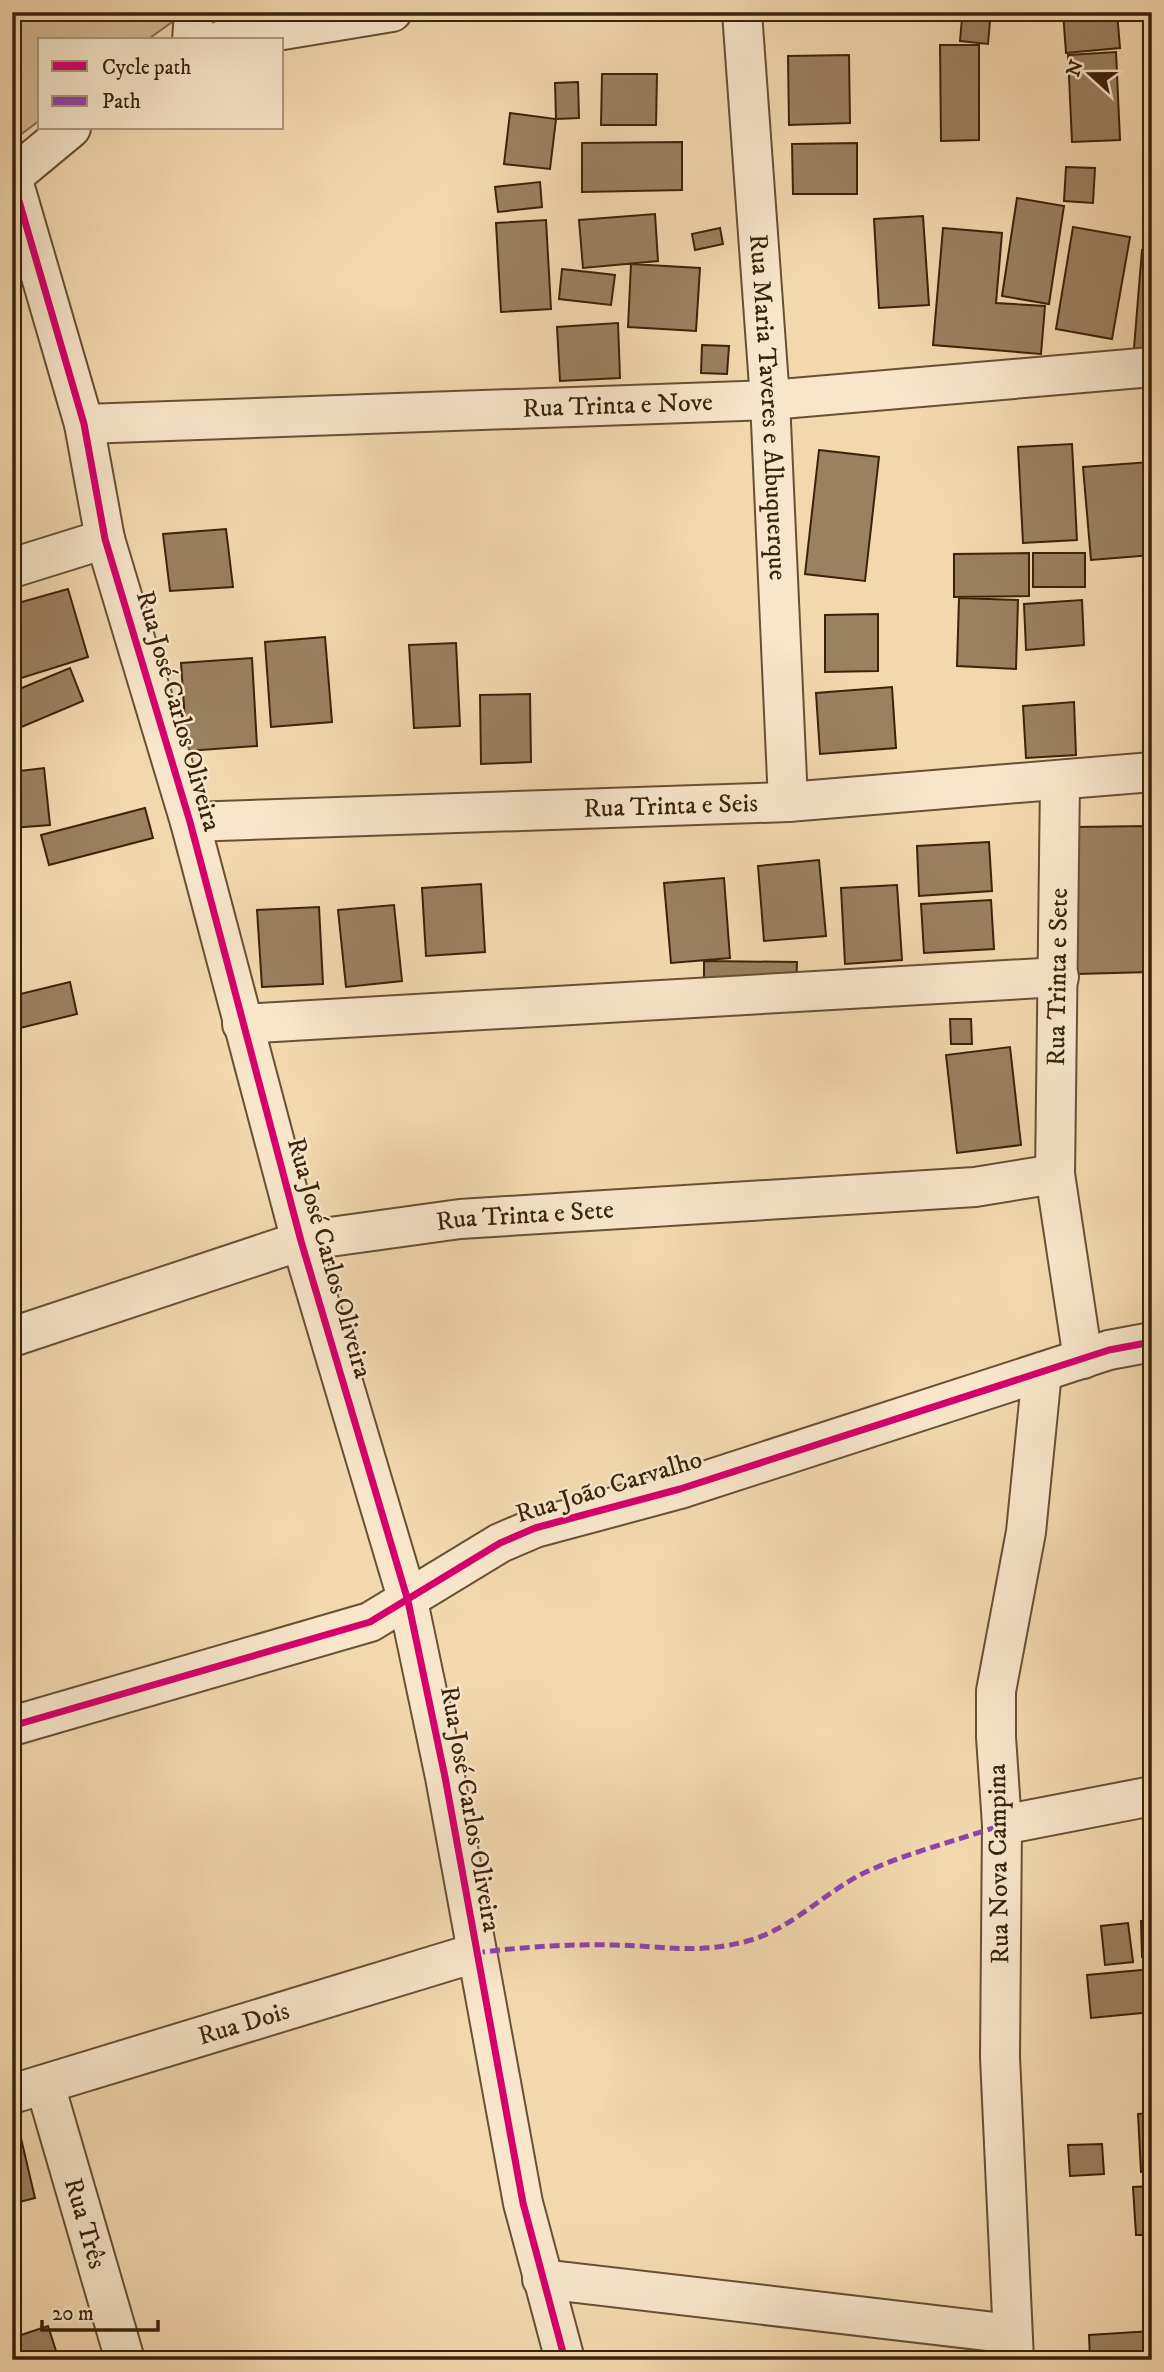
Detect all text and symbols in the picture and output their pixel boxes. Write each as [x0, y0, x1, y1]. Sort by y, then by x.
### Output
legend [38, 38, 284, 130]
north arrow [1056, 38, 1126, 108]
text: Cycle path [102, 55, 191, 81]
text: N [1062, 57, 1089, 80]
text: Path [102, 89, 141, 115]
street label: Rua Maria Taveres e Albuquerque [742, 233, 795, 581]
street label: Rua Trinta e Nove [522, 386, 713, 425]
street label: Rua José Carlos Oliveira [128, 587, 228, 835]
street label: Rua Trinta e Seis [583, 787, 758, 825]
street label: Rua Trinta e Sete [1040, 888, 1076, 1066]
street label: Rua José Carlos Oliveira [279, 1134, 379, 1382]
street label: Rua Trinta e Sete [434, 1193, 615, 1239]
street label: Rua João Carvalho [512, 1443, 706, 1531]
street label: Rua José Carlos Oliveira [432, 1684, 508, 1934]
street label: Rua Nova Campina [981, 1764, 1017, 1964]
street label: Rua Dois [194, 1994, 293, 2053]
street label: Rua Três [56, 2174, 114, 2272]
scale bar [42, 2288, 158, 2332]
text: 20 m [52, 2301, 94, 2327]

